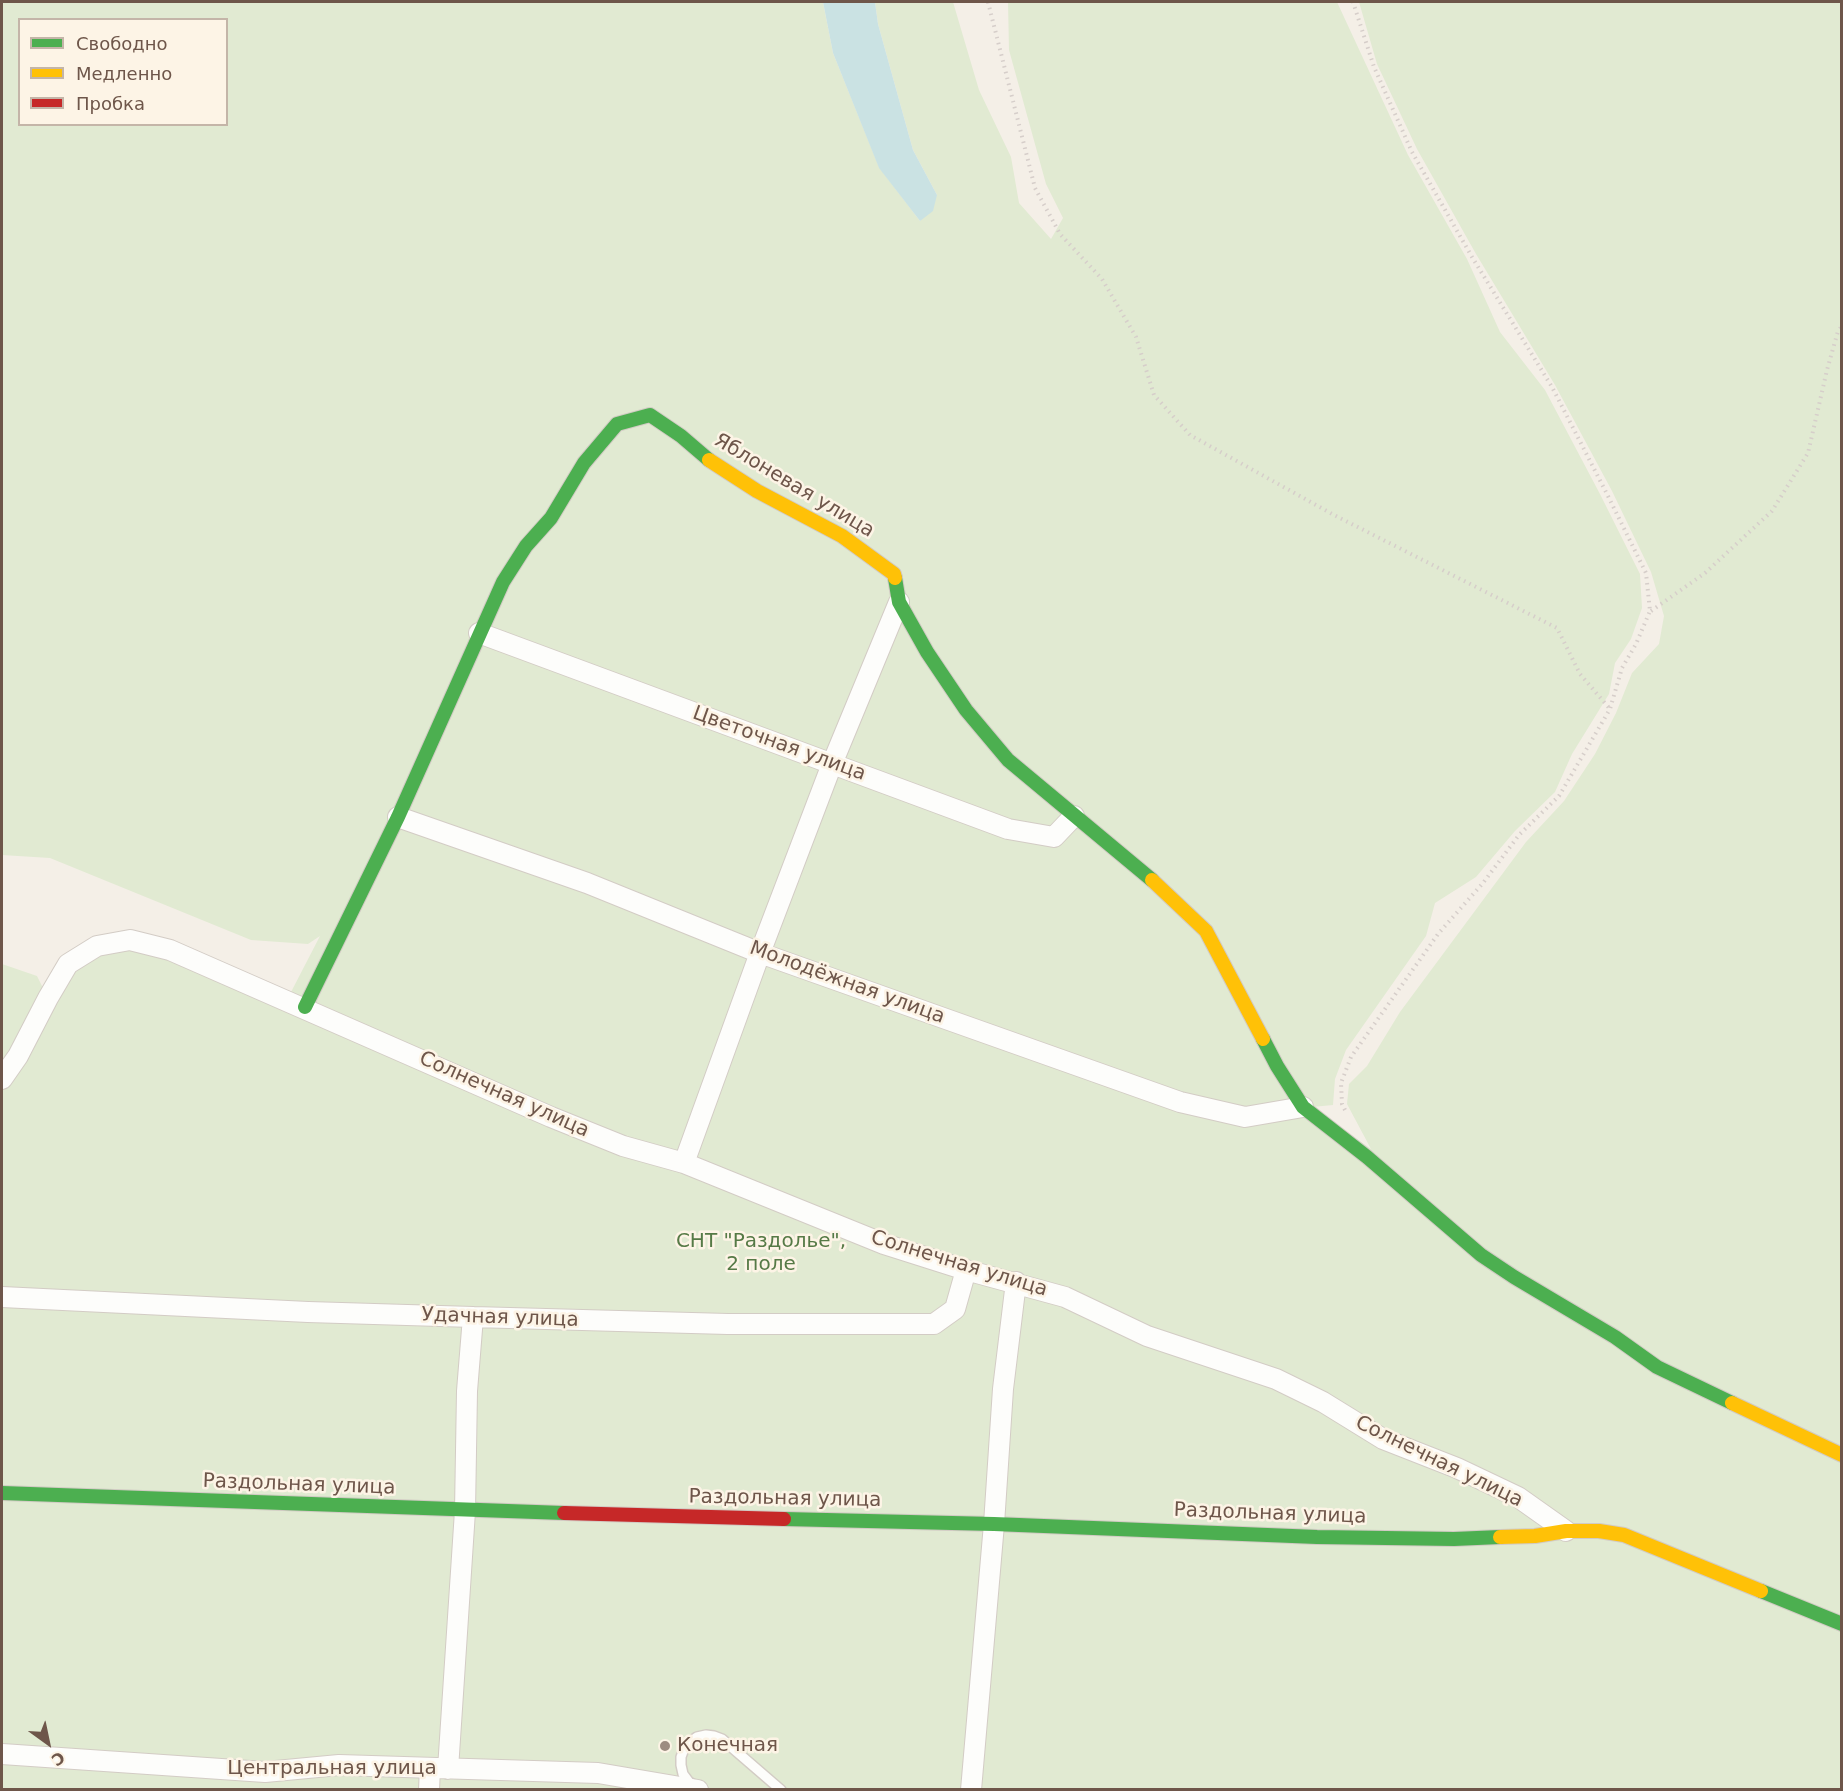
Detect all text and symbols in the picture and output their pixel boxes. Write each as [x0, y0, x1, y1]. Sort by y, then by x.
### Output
legend [18, 18, 228, 126]
text: Свободно [76, 33, 168, 54]
text: Медленно [76, 63, 172, 84]
text: Пробка [76, 93, 145, 114]
street label: Яблоневая улица [710, 429, 878, 543]
street label: Цветочная улица [689, 702, 869, 786]
street label: Молодёжная улица [746, 937, 948, 1029]
street label: Солнечная улица [415, 1047, 593, 1143]
street label: Солнечная улица [868, 1226, 1050, 1302]
park label: СНТ "Раздолье", 2 поле [676, 1230, 846, 1277]
street label: Удачная улица [421, 1303, 579, 1333]
street label: Солнечная улица [1351, 1411, 1527, 1513]
street label: Раздольная улица [202, 1470, 396, 1500]
street label: Раздольная улица [688, 1485, 882, 1513]
street label: Раздольная улица [1173, 1499, 1367, 1529]
north arrow [18, 1713, 78, 1773]
place label: Конечная [677, 1734, 778, 1758]
marker: Конечная [658, 1739, 672, 1753]
text: С [48, 1747, 68, 1770]
street label: Центральная улица [227, 1757, 437, 1781]

